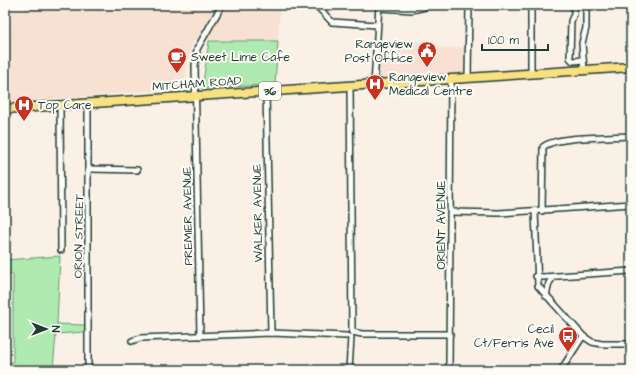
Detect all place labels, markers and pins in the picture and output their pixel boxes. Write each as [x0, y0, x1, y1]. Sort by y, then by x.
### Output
place label: Rangeview Post Office [345, 36, 414, 67]
public building icon: Rangeview Post Office [416, 40, 438, 68]
cafe icon: Sweet Lime Cafe [166, 46, 188, 74]
place label: Sweet Lime Cafe [191, 49, 291, 66]
place label: Rangeview Medical Centre [389, 69, 473, 100]
hospital icon: Rangeview Medical Centre [364, 73, 386, 101]
hospital icon: Top Care [13, 94, 35, 122]
place label: Top Care [38, 97, 92, 114]
place label: Cecil Ct/Ferris Ave [474, 321, 555, 352]
bus stop icon: Cecil Ct/Ferris Ave [557, 325, 579, 353]

